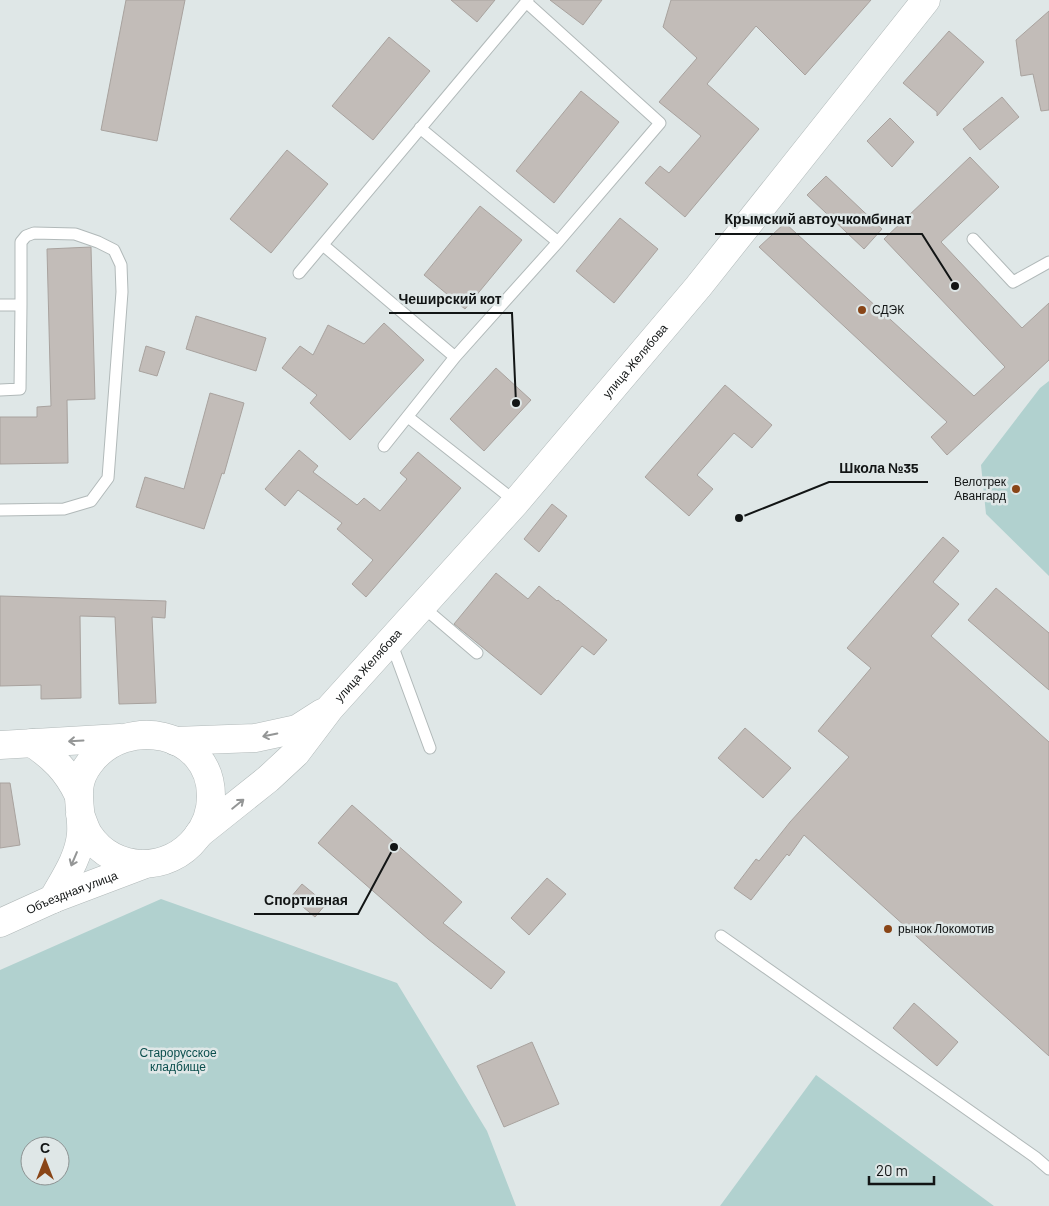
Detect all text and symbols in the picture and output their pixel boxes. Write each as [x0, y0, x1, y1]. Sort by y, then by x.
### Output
callout: Крымский автоучкомбинат [715, 205, 922, 234]
text: Крымский автоучкомбинат [725, 210, 912, 227]
callout: Чеширский кот [389, 284, 512, 313]
text: Чеширский кот [398, 290, 502, 307]
place label: СДЭК [872, 302, 904, 317]
marker: СДЭК [856, 304, 868, 316]
street label: улица Желябова [599, 320, 670, 401]
callout: Школа №35 [829, 453, 928, 482]
text: Школа №35 [839, 459, 919, 476]
place label: Велотрек Авангард [954, 474, 1007, 503]
marker: Велотрек Авангард [1010, 483, 1022, 495]
street label: улица Желябова [331, 626, 404, 705]
one-way arrow [263, 731, 279, 740]
one-way arrow [68, 736, 84, 745]
one-way arrow [231, 799, 244, 810]
one-way arrow [69, 851, 79, 866]
street label: Объездная улица [23, 867, 119, 916]
callout: Спортивная [254, 885, 358, 914]
text: Спортивная [264, 891, 348, 908]
place label: рынок Локомотив [898, 921, 994, 936]
marker: рынок Локомотив [882, 923, 894, 935]
park label: Старорусское кладбище [139, 1045, 217, 1074]
north arrow [20, 1136, 70, 1186]
text: С [40, 1139, 50, 1156]
scale bar [869, 1154, 934, 1186]
text: 20 m [876, 1161, 908, 1179]

